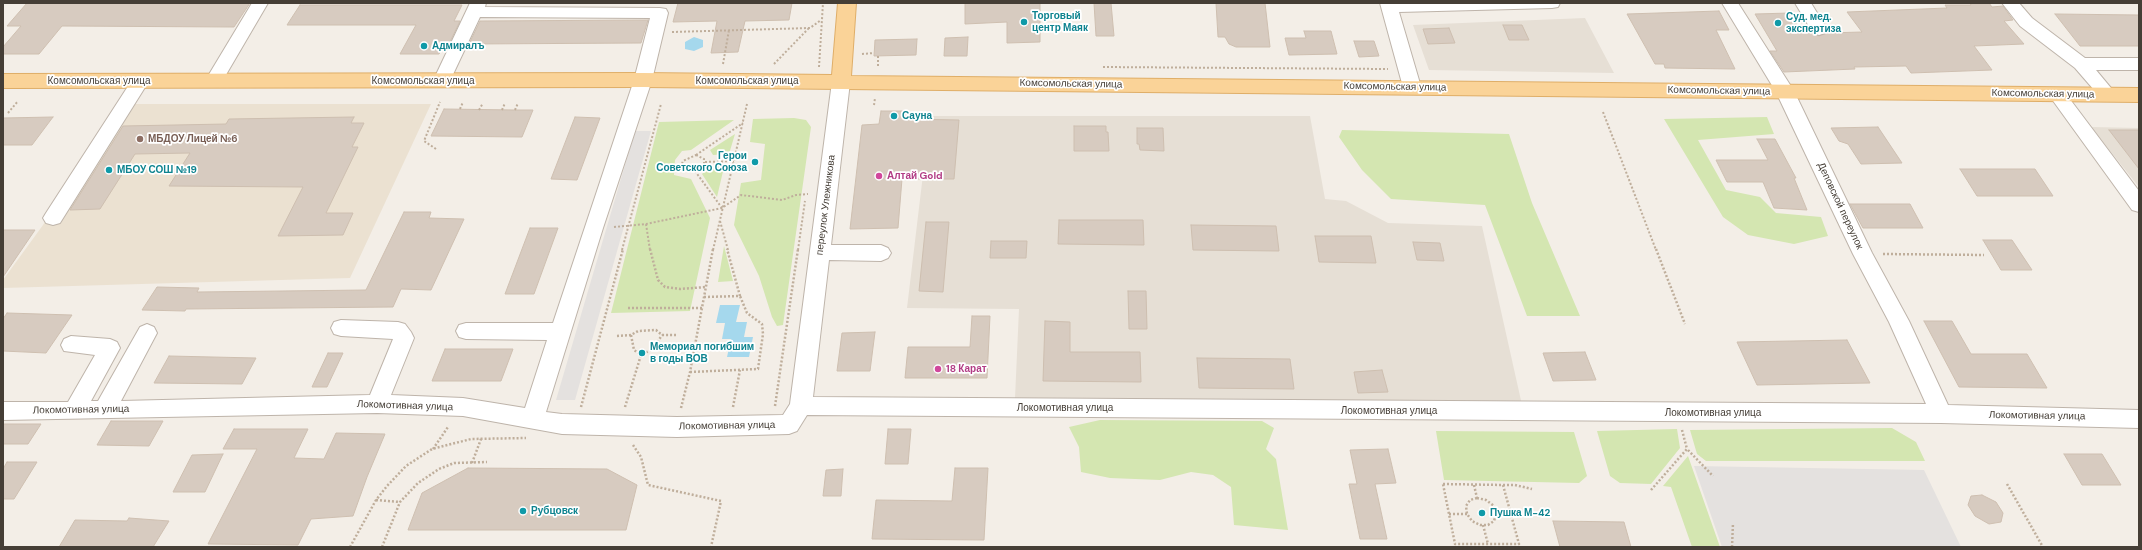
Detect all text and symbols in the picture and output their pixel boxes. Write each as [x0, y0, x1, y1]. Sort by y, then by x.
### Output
place label: Торговый центр Маяк [1032, 10, 1088, 34]
place label: Суд. мед. экспертиза [1786, 11, 1841, 34]
marker: Торговый центр Маяк [1019, 17, 1029, 27]
marker: Суд. мед. экспертиза [1773, 18, 1783, 28]
place label: Адмиралъ [432, 40, 484, 52]
marker: Адмиралъ [419, 41, 429, 51]
street label: Комсомольская улица [48, 75, 150, 87]
street label: Комсомольская улица [372, 75, 474, 87]
street label: Комсомольская улица [696, 75, 798, 87]
street label: Комсомольская улица [1019, 77, 1123, 91]
street label: Комсомольская улица [1343, 80, 1447, 94]
street label: Комсомольская улица [1667, 84, 1771, 98]
street label: Комсомольская улица [1991, 87, 2095, 101]
place label: Сауна [902, 110, 932, 122]
marker: Сауна [889, 111, 899, 121]
place label: МБДОУ Лицей №6 [148, 133, 238, 145]
marker: МБДОУ Лицей №6 [135, 134, 145, 144]
place label: Герои Советского Союза [656, 150, 747, 174]
street label: переулок Улежникова [814, 154, 838, 256]
marker: Герои Советского Союза [750, 157, 760, 167]
street label: Деповской переулок [1815, 161, 1865, 251]
place label: МБОУ СОШ №19 [117, 164, 197, 176]
marker: МБОУ СОШ №19 [104, 165, 114, 175]
place label: Алтай Gold [887, 170, 943, 182]
marker: Алтай Gold [874, 171, 884, 181]
place label: Мемориал погибшим в годы ВОВ [650, 341, 754, 364]
marker: Мемориал погибшим в годы ВОВ [637, 348, 647, 358]
place label: 18 Карат [946, 363, 987, 375]
marker: 18 Карат [933, 364, 943, 374]
street label: Локомотивная улица [357, 398, 453, 414]
street label: Локомотивная улица [1017, 402, 1113, 414]
street label: Локомотивная улица [33, 403, 129, 417]
street label: Локомотивная улица [1341, 405, 1437, 417]
street label: Локомотивная улица [1665, 407, 1761, 419]
street label: Локомотивная улица [1989, 409, 2085, 423]
street label: Локомотивная улица [679, 419, 775, 433]
place label: Рубцовск [531, 505, 578, 517]
marker: Рубцовск [518, 506, 528, 516]
place label: Пушка М-42 [1490, 507, 1550, 519]
marker: Пушка М-42 [1477, 508, 1487, 518]

